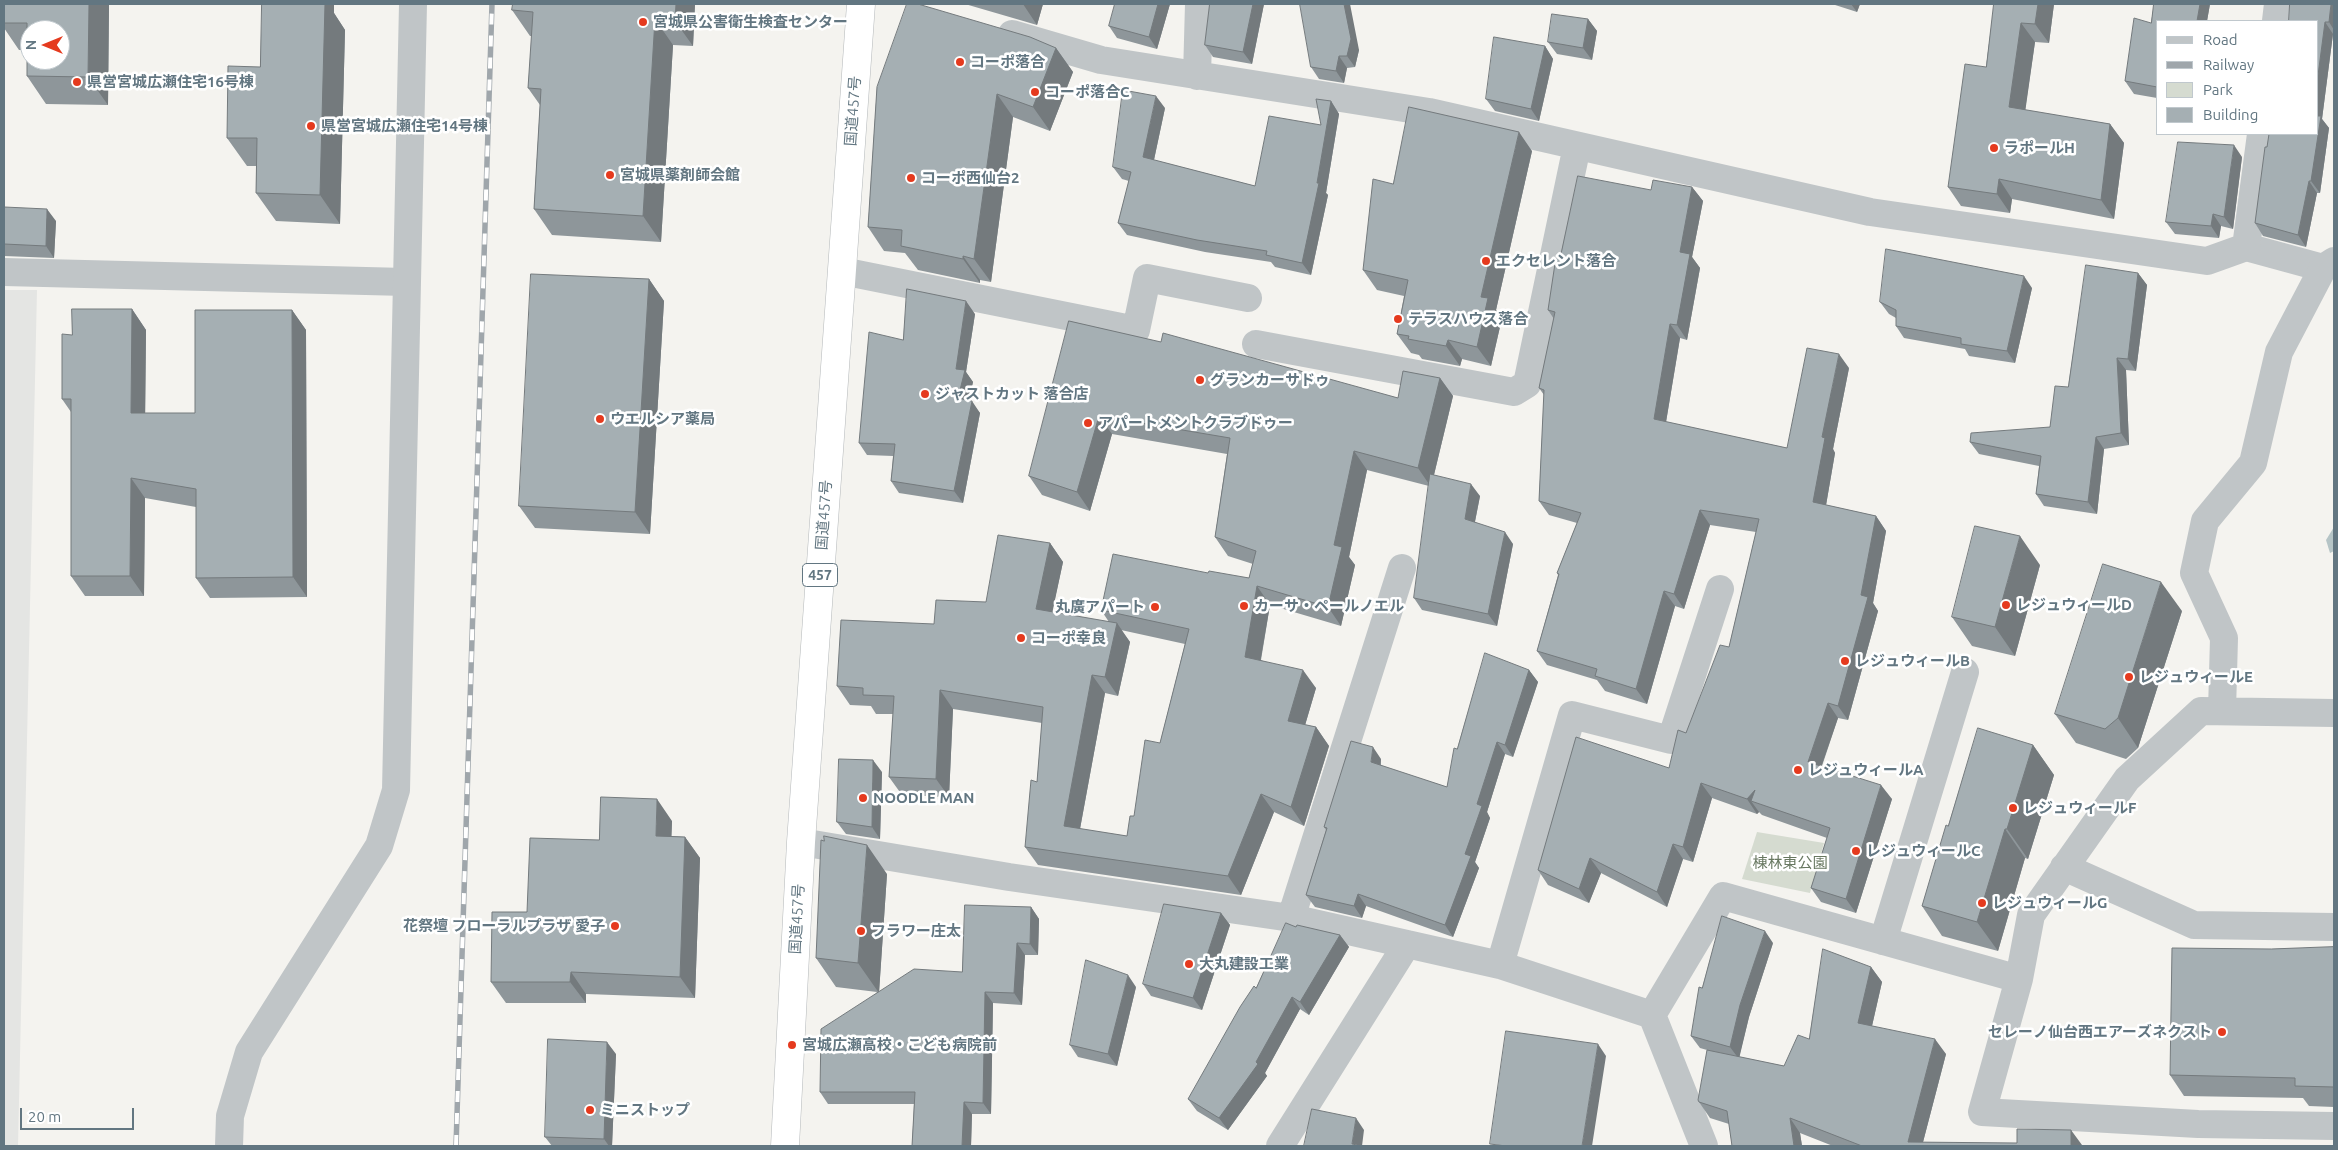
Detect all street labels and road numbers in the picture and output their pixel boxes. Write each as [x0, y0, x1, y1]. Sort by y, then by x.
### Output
street label: 国道457号 [842, 75, 864, 147]
street label: 国道457号 [813, 479, 835, 551]
road number: 457 [802, 564, 838, 586]
street label: 国道457号 [786, 883, 808, 955]

